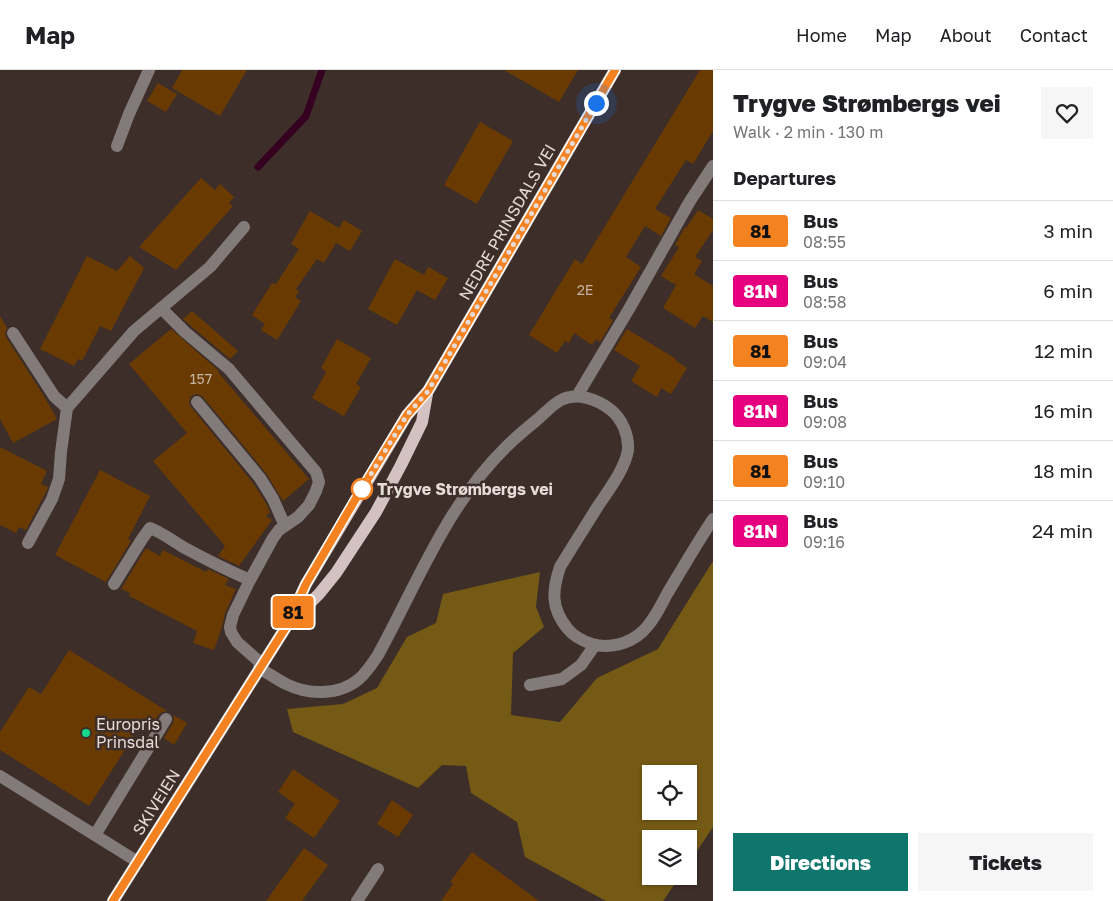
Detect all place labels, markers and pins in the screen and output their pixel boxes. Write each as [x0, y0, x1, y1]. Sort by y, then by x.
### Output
marker: Trygve Strømbergs vei [351, 478, 373, 500]
place label: Trygve Strømbergs vei [377, 479, 553, 499]
place label: Europris Prinsdal [96, 714, 160, 752]
marker: Europris Prinsdal [80, 727, 92, 739]

